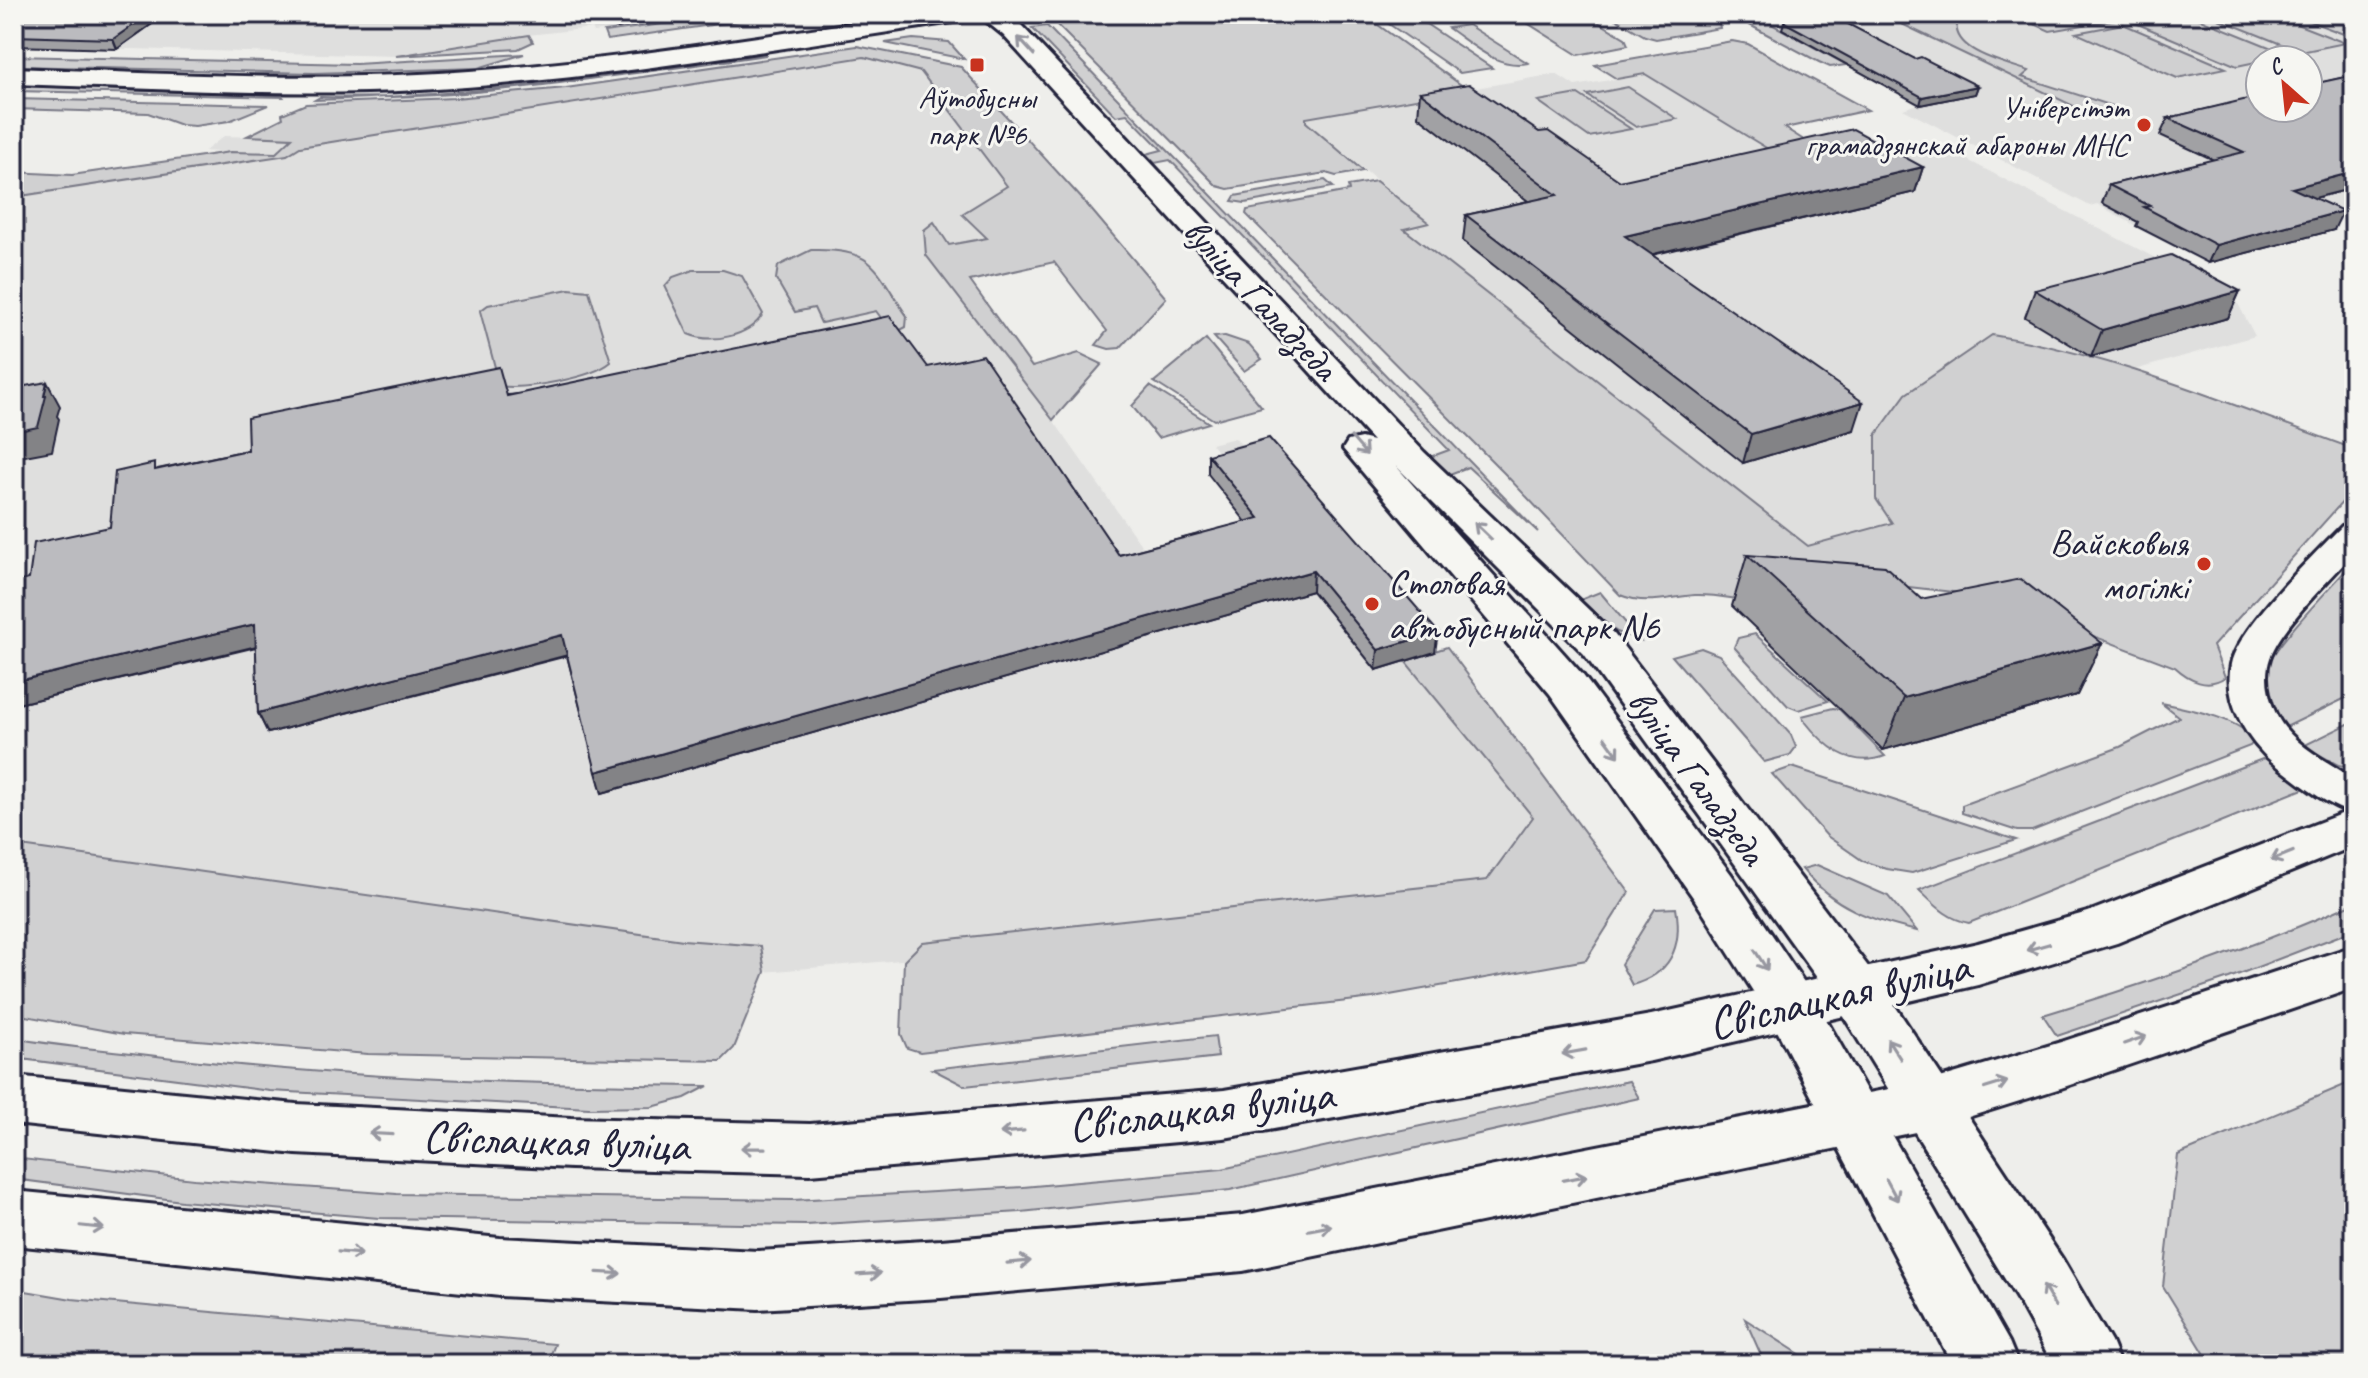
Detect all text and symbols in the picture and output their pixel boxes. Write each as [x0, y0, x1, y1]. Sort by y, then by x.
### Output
one-way arrow [1018, 37, 1036, 57]
north arrow [2244, 44, 2324, 124]
text: С [2264, 51, 2289, 82]
marker: Аўтобусны парк №6 [968, 56, 986, 74]
place label: Аўтобусны парк №6 [918, 77, 1038, 155]
place label: Універсітэт грамадзянскай абароны МНС [1805, 87, 2132, 165]
marker: Універсітэт грамадзянскай абароны МНС [2135, 116, 2153, 134]
street label: вуліца Галадзеда [1174, 208, 1350, 392]
one-way arrow [1349, 435, 1367, 455]
place label: Вайсковыя могілкі [2050, 519, 2192, 610]
one-way arrow [1473, 522, 1493, 541]
marker: Вайсковыя могілкі [2195, 555, 2213, 573]
place label: Столовая автобусный парк N6 [1388, 559, 1661, 650]
marker: Столовая автобусный парк N6 [1363, 595, 1381, 613]
street label: вуліца Галадзеда [1617, 680, 1778, 876]
one-way arrow [1604, 736, 1620, 758]
one-way arrow [2270, 850, 2295, 865]
street label: Свіслацкая вуліца [1703, 936, 1978, 1053]
one-way arrow [2026, 940, 2052, 955]
one-way arrow [1752, 949, 1769, 971]
one-way arrow [2122, 1032, 2147, 1047]
one-way arrow [1885, 1038, 1901, 1061]
one-way arrow [1562, 1045, 1587, 1060]
street label: Свіслацкая вуліца [1065, 1065, 1340, 1155]
one-way arrow [1982, 1077, 2008, 1092]
street label: Свіслацкая вуліца [422, 1107, 693, 1175]
one-way arrow [999, 1125, 1026, 1140]
one-way arrow [368, 1126, 395, 1141]
one-way arrow [740, 1140, 767, 1155]
one-way arrow [1562, 1170, 1588, 1185]
one-way arrow [1885, 1178, 1901, 1201]
one-way arrow [78, 1219, 104, 1234]
one-way arrow [1307, 1220, 1332, 1235]
one-way arrow [336, 1245, 363, 1260]
one-way arrow [1005, 1255, 1032, 1270]
one-way arrow [595, 1265, 622, 1280]
one-way arrow [855, 1266, 882, 1281]
one-way arrow [2041, 1285, 2057, 1308]

